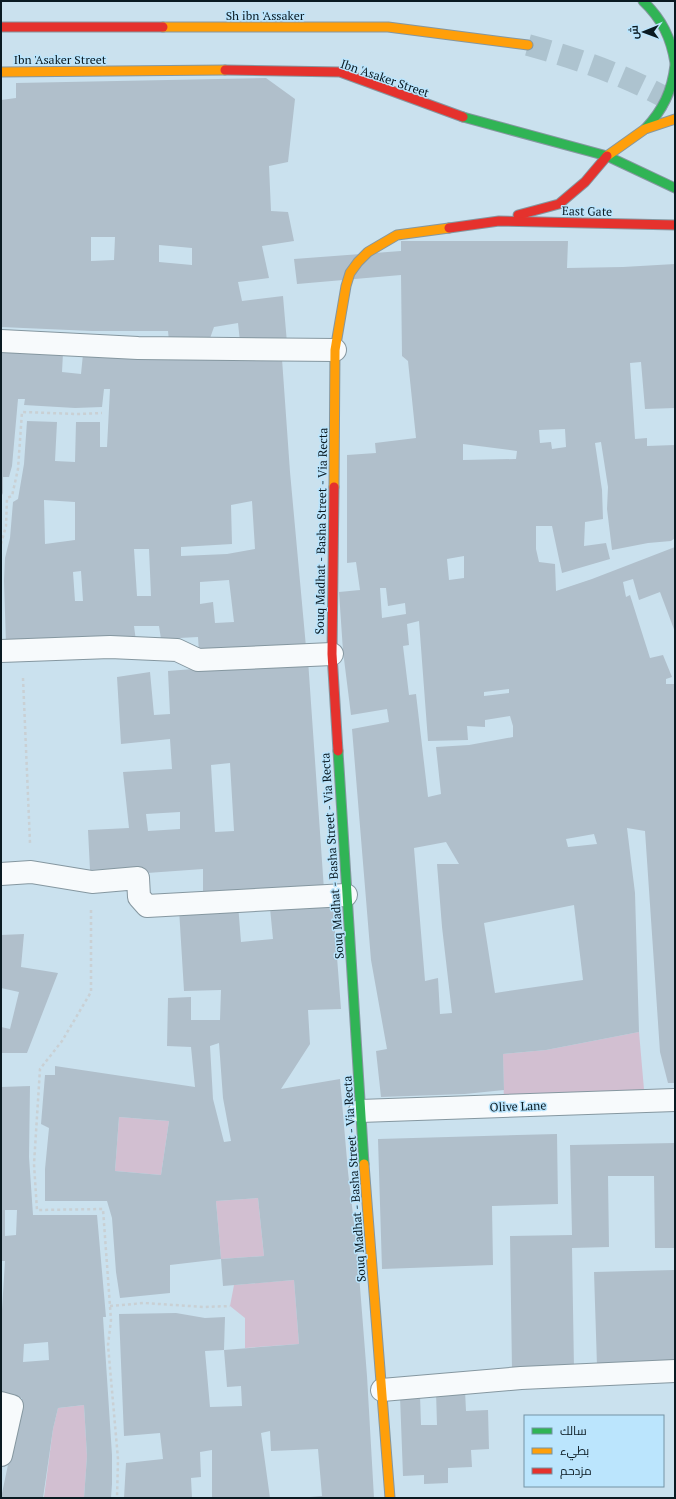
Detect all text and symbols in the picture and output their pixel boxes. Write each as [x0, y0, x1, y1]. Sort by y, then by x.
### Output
street label: Sh ibn 'Assaker [226, 8, 305, 23]
north arrow [624, 12, 664, 52]
text: ش [627, 25, 641, 39]
street label: Ibn 'Asaker Street [14, 52, 107, 67]
street label: Ibn 'Asaker Street [339, 56, 432, 100]
street label: East Gate [562, 203, 612, 219]
street label: Souq Madhat - Basha Street - Via Recta [312, 428, 330, 634]
street label: Souq Madhat - Basha Street - Via Recta [317, 752, 347, 960]
street label: Souq Madhat - Basha Street - Via Recta [339, 1075, 369, 1283]
street label: Olive Lane [489, 1098, 547, 1114]
legend [524, 1415, 664, 1487]
text: سالك [560, 1423, 587, 1438]
text: بطيء [560, 1443, 589, 1461]
text: مزدحم [560, 1463, 592, 1479]

